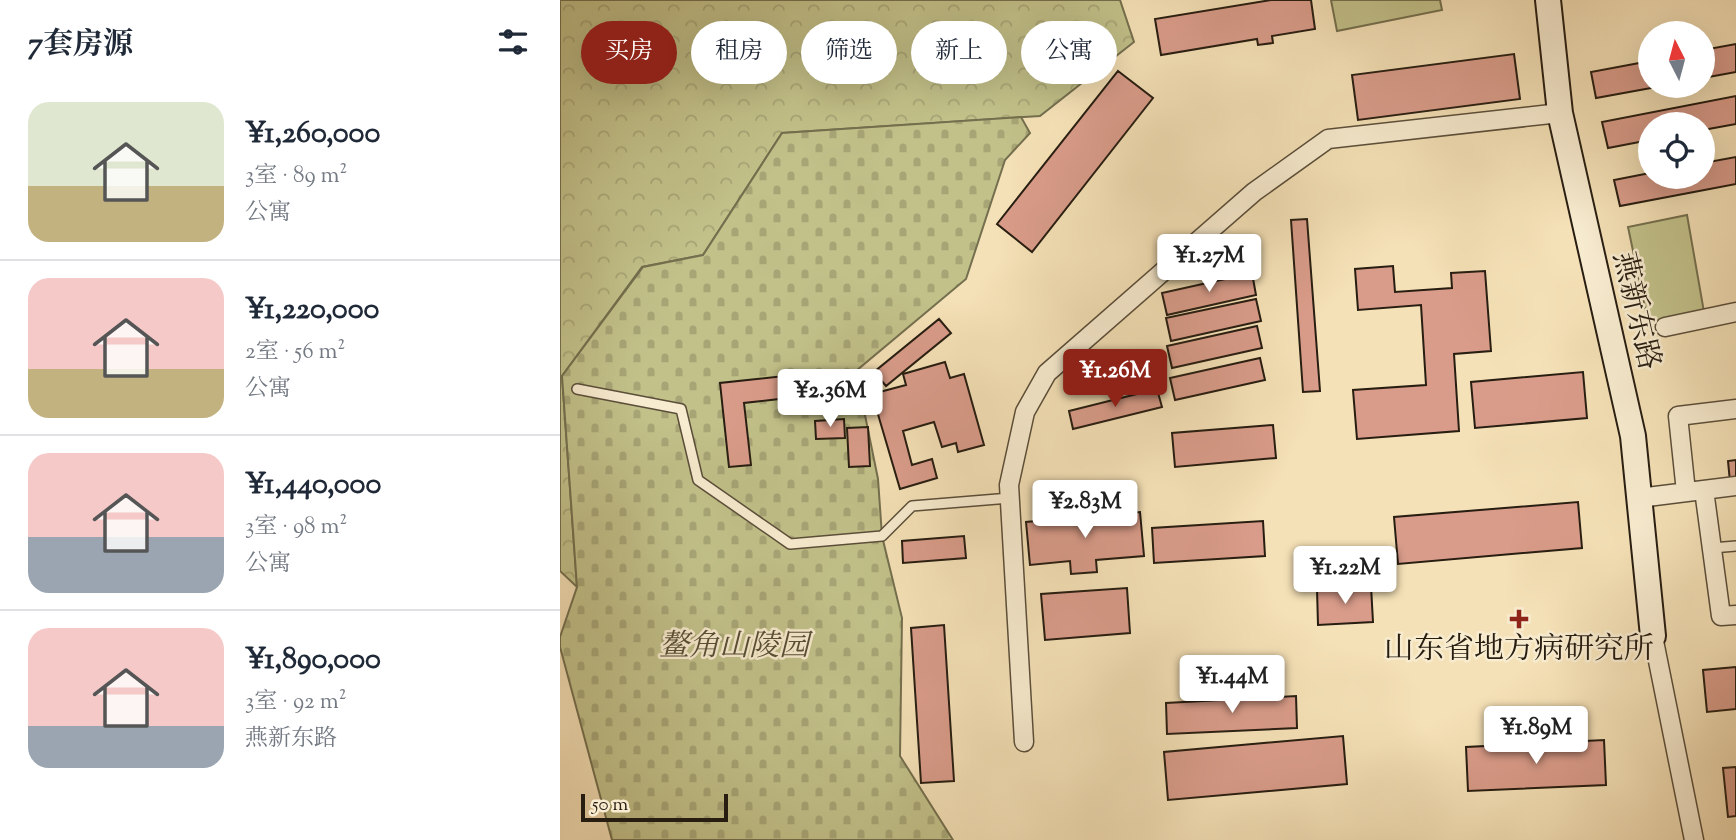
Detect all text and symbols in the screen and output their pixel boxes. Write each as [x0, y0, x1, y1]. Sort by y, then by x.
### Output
chip: 买房 [581, 21, 677, 84]
chip: 租房 [691, 21, 787, 84]
chip: 筛选 [801, 21, 897, 84]
chip: 新上 [911, 21, 1007, 84]
chip: 公寓 [1021, 21, 1117, 84]
north arrow [1638, 21, 1715, 98]
map controls [1638, 21, 1715, 189]
icon: filters [494, 23, 532, 61]
text: 7套房源 [28, 24, 133, 67]
button: locate [1638, 112, 1715, 189]
text: ¥1,260,000 [245, 113, 380, 156]
icon: home [84, 130, 168, 214]
text: 3室 · 89 m² [245, 160, 347, 193]
text: 公寓 [245, 197, 291, 230]
pin: ¥1.27M [1152, 234, 1266, 294]
text: ¥1.27M [1173, 240, 1245, 273]
street label: 燕新东路 [1601, 248, 1669, 374]
text: ¥1,220,000 [245, 289, 379, 332]
icon: home [84, 306, 168, 390]
text: 2室 · 56 m² [245, 336, 345, 369]
pin: ¥1.26M [1058, 350, 1172, 409]
text: ¥1.26M [1079, 355, 1151, 388]
pin: ¥2.36M [773, 370, 887, 429]
text: 公寓 [245, 373, 291, 406]
text: ¥2.36M [794, 375, 866, 408]
text: ¥1,440,000 [245, 464, 381, 507]
pin: ¥2.83M [1028, 480, 1142, 540]
icon: home [84, 481, 168, 565]
text: ¥2.83M [1048, 486, 1122, 519]
text: 3室 · 98 m² [245, 511, 347, 544]
pin: ¥1.22M [1288, 546, 1402, 606]
text: 公寓 [245, 548, 291, 581]
text: ¥1.22M [1309, 552, 1381, 585]
marker: 山东省地方病研究所 [1509, 609, 1529, 629]
park label: 鳌角山陵园 [659, 626, 813, 669]
place label: 山东省地方病研究所 [1384, 629, 1654, 672]
text: ¥1,890,000 [245, 639, 381, 682]
icon: home [84, 656, 168, 740]
pin: ¥1.44M [1175, 656, 1289, 715]
text: ¥1.44M [1196, 661, 1268, 694]
text: 3室 · 92 m² [245, 686, 347, 719]
pin: ¥1.89M [1479, 706, 1593, 766]
text: ¥1.89M [1500, 712, 1572, 745]
text: 燕新东路 [245, 723, 337, 756]
scale bar [581, 791, 728, 823]
text: 50 m [592, 792, 628, 819]

